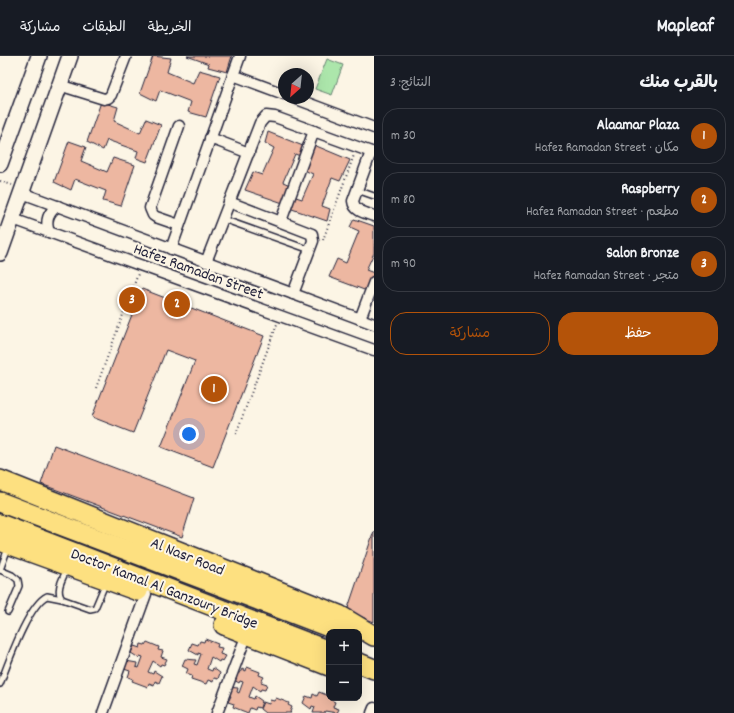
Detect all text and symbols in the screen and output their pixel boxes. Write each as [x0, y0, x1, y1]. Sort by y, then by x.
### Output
text: Mapleaf [657, 14, 714, 41]
text: مشاركة [20, 18, 60, 38]
text: الطبقات [82, 18, 126, 38]
text: الخريطة [148, 18, 191, 38]
north arrow [278, 68, 314, 104]
text: بالقرب منك [640, 72, 718, 96]
text: النتائج: 3 [390, 74, 431, 93]
text: Alaamar Plaza [597, 115, 679, 137]
text: 30 m [391, 127, 416, 146]
text: 1 [703, 127, 705, 146]
text: مكان · Hafez Ramadan Street [535, 139, 679, 158]
text: Raspberry [621, 179, 679, 201]
text: 80 m [391, 191, 415, 210]
text: 2 [701, 191, 707, 210]
text: مطعم · Hafez Ramadan Street [526, 203, 679, 222]
street label: Hafez Ramadan Street [130, 238, 266, 307]
text: Salon Bronze [606, 243, 679, 265]
text: 90 m [391, 255, 416, 274]
text: 3 [701, 255, 707, 274]
text: متجر · Hafez Ramadan Street [533, 267, 679, 286]
pin: 3 [119, 285, 145, 315]
pin: 2 [164, 289, 190, 319]
button: مشاركة [390, 312, 550, 355]
button: حفظ [558, 312, 718, 355]
pin: 1 [201, 374, 227, 404]
your location [179, 424, 199, 444]
street label: Al Nasr Road [147, 532, 227, 583]
street label: Doctor Kamal Al Ganzoury Bridge [67, 543, 261, 636]
map controls [326, 629, 362, 701]
button: + [326, 629, 362, 665]
button: − [326, 665, 362, 701]

